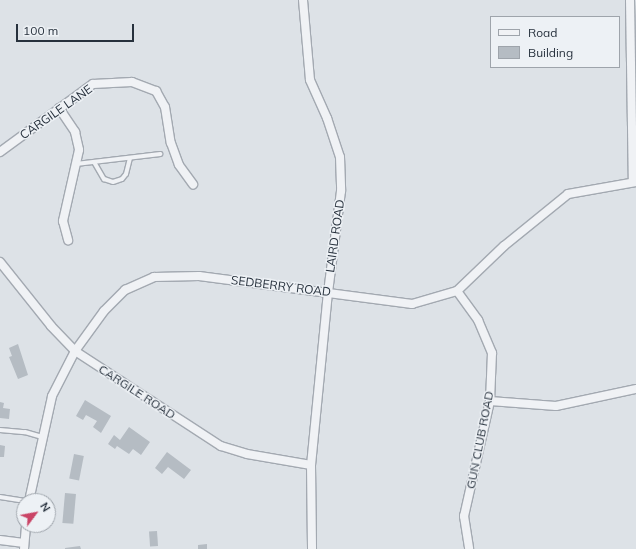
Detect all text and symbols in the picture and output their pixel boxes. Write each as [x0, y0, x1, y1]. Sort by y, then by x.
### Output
scale bar [18, 16, 136, 42]
legend [490, 16, 620, 68]
text: 100 m [23, 23, 58, 38]
text: Road [528, 25, 557, 40]
text: Building [528, 45, 573, 60]
street label: CARGILE LANE [17, 82, 95, 142]
street label: LAIRD ROAD [323, 198, 347, 274]
street label: SEDBERRY ROAD [230, 273, 332, 299]
street label: CARGILE ROAD [96, 362, 178, 422]
street label: GUN CLUB ROAD [463, 390, 497, 490]
north arrow [16, 493, 56, 533]
text: N [37, 500, 53, 514]

